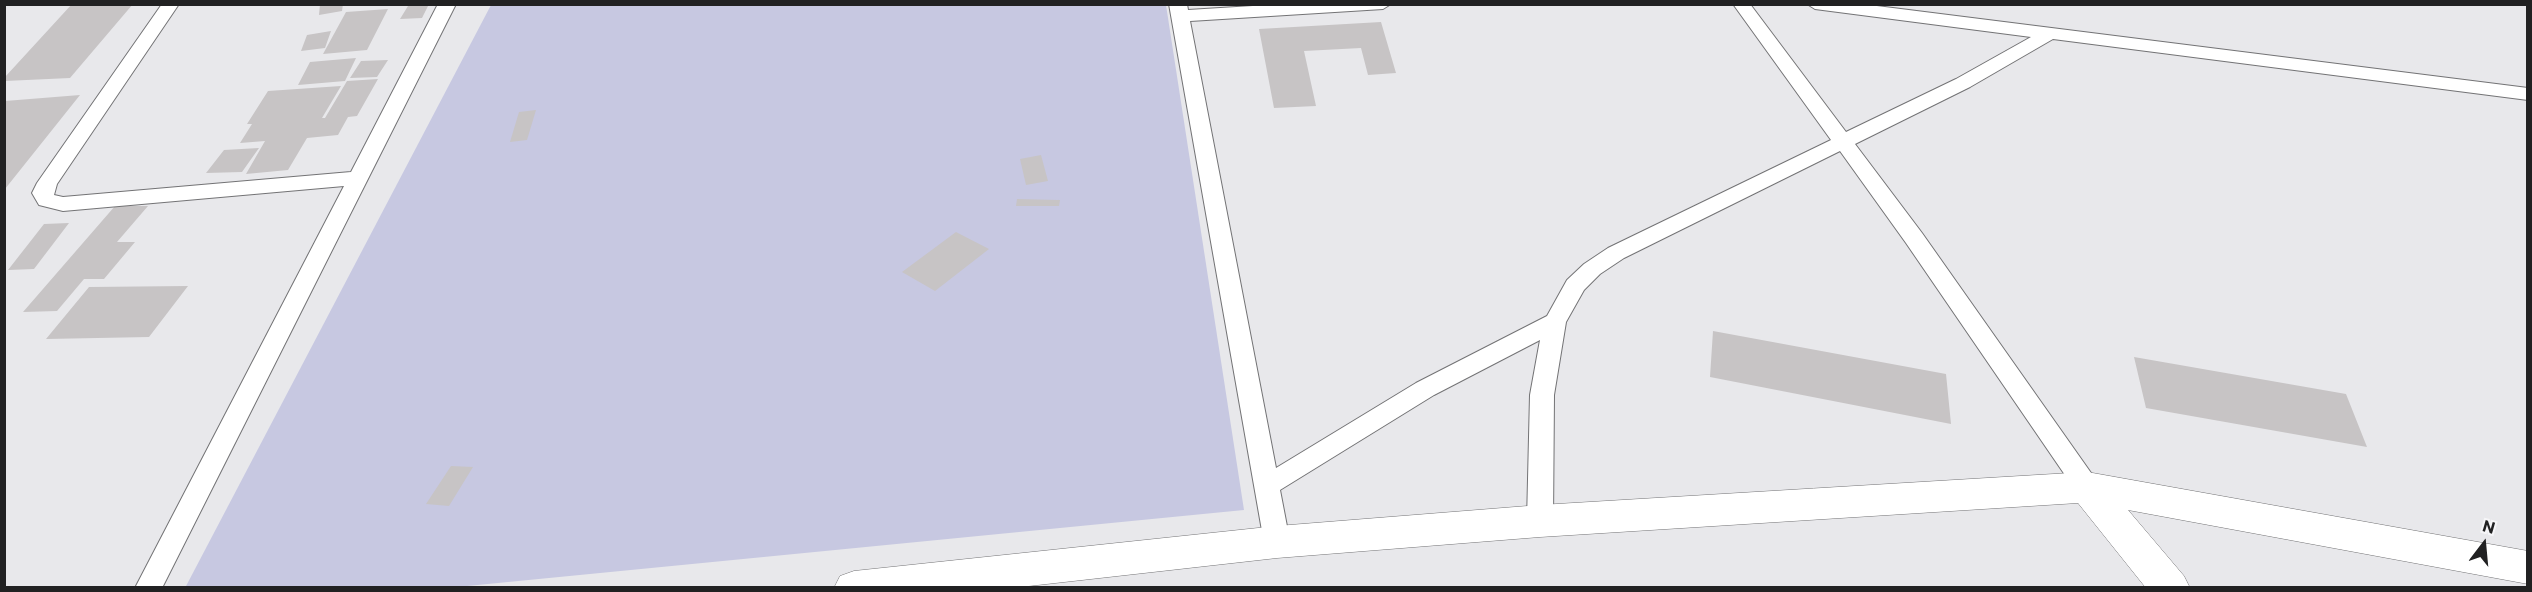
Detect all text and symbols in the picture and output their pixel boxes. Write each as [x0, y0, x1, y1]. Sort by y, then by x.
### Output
north arrow [2454, 514, 2514, 574]
text: N [2481, 515, 2497, 537]

